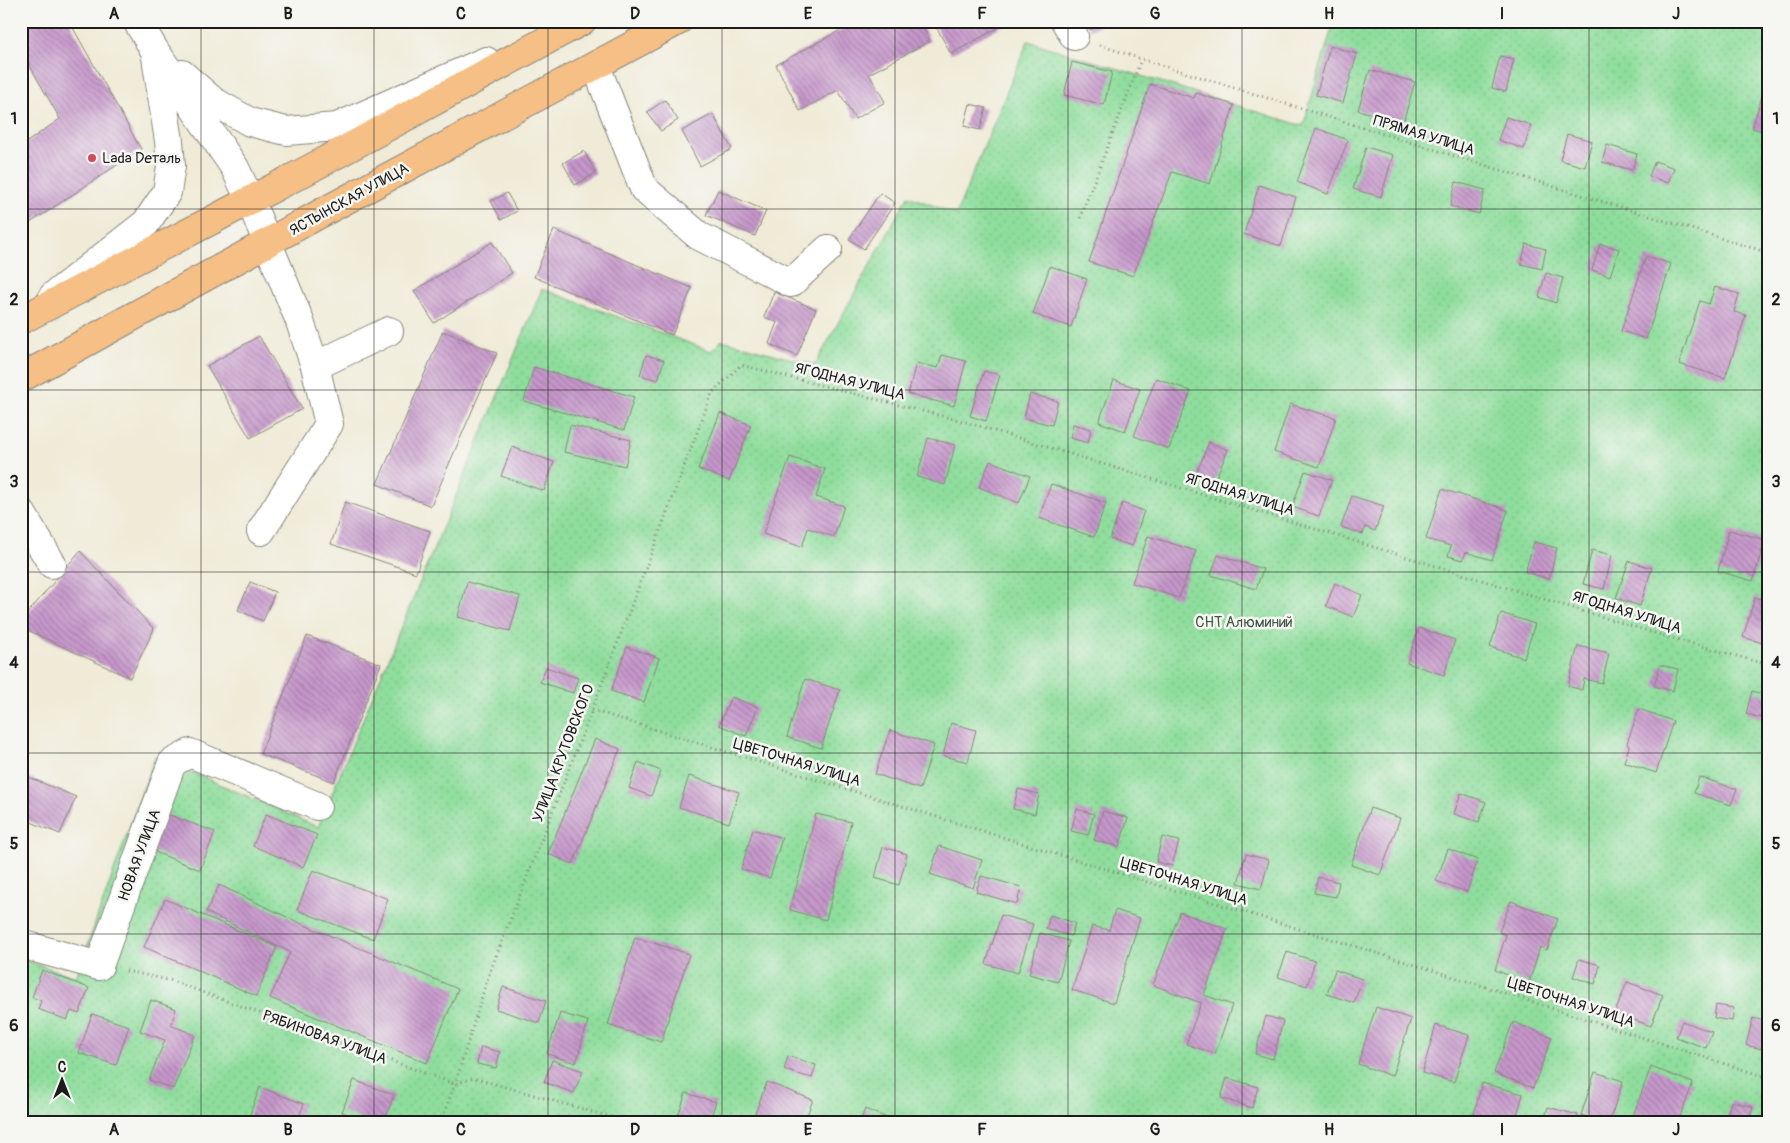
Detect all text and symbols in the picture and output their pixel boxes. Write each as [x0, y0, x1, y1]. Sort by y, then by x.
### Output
text: A [109, 4, 120, 24]
text: B [283, 4, 293, 24]
text: C [456, 4, 466, 24]
text: D [630, 4, 640, 24]
text: E [804, 4, 813, 24]
text: F [977, 4, 987, 24]
text: G [1150, 4, 1161, 24]
text: H [1324, 4, 1334, 24]
text: I [1500, 4, 1504, 24]
text: J [1672, 4, 1680, 24]
text: 1 [11, 109, 17, 129]
text: 1 [1773, 109, 1779, 129]
street label: ПРЯМАЯ УЛИЦА [1371, 111, 1477, 160]
place label: Lada Dеталь [102, 149, 181, 168]
marker: Lada Dеталь [86, 152, 98, 164]
street label: ЯСТЫНСКАЯ УЛИЦА [286, 159, 412, 240]
text: 2 [10, 290, 19, 310]
text: 2 [1772, 290, 1781, 310]
street label: ЯГОДНАЯ УЛИЦА [793, 359, 907, 404]
street label: ЯГОДНАЯ УЛИЦА [1183, 469, 1297, 520]
text: 3 [10, 472, 19, 492]
text: 3 [1772, 472, 1781, 492]
street label: ЯГОДНАЯ УЛИЦА [1570, 587, 1684, 638]
park label: СНТ Алюминий [1195, 613, 1293, 632]
text: 4 [9, 653, 19, 673]
text: 4 [1771, 653, 1781, 673]
street label: УЛИЦА КРУТОВСКОГО [528, 682, 599, 825]
street label: ЦВЕТОЧНАЯ УЛИЦА [731, 734, 863, 791]
street label: НОВАЯ УЛИЦА [114, 806, 165, 904]
text: 5 [10, 834, 19, 854]
text: 5 [1772, 834, 1781, 854]
street label: ЦВЕТОЧНАЯ УЛИЦА [1118, 853, 1250, 910]
street label: ЦВЕТОЧНАЯ УЛИЦА [1505, 973, 1637, 1032]
street label: РЯБИНОВАЯ УЛИЦА [260, 1006, 390, 1069]
text: 6 [9, 1016, 19, 1036]
text: 6 [1771, 1016, 1781, 1036]
north arrow [38, 1056, 88, 1106]
text: С [58, 1059, 67, 1076]
text: A [109, 1120, 120, 1140]
text: B [283, 1120, 293, 1140]
text: C [456, 1120, 466, 1140]
text: D [630, 1120, 640, 1140]
text: E [804, 1120, 813, 1140]
text: F [977, 1120, 987, 1140]
text: G [1150, 1120, 1161, 1140]
text: H [1324, 1120, 1334, 1140]
text: I [1500, 1120, 1504, 1140]
text: J [1672, 1120, 1680, 1140]

